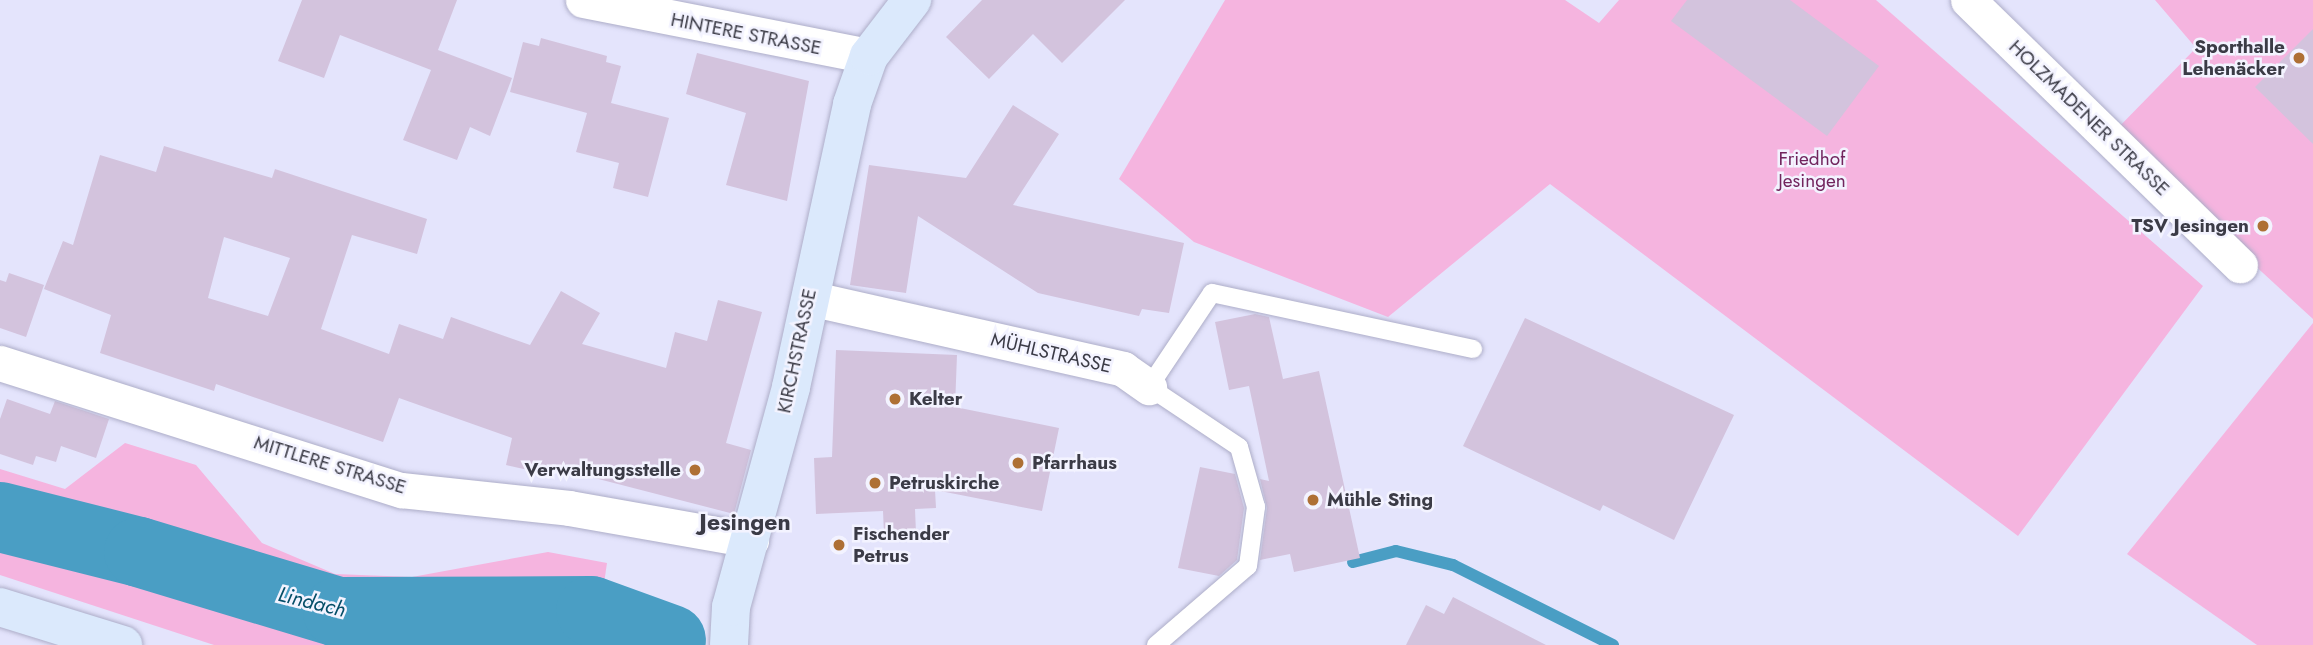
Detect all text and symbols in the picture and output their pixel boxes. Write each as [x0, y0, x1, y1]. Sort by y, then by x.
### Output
street label: HINTERE STRASSE [669, 8, 823, 60]
street label: HOLZMADENER STRASSE [2004, 35, 2174, 201]
place label: Sporthalle Lehenäcker [2182, 36, 2285, 80]
marker: Sporthalle Lehenäcker [2291, 50, 2307, 66]
park label: Friedhof Jesingen [1778, 148, 1846, 192]
place label: TSV Jesingen [2131, 215, 2249, 237]
marker: TSV Jesingen [2255, 218, 2271, 234]
street label: KIRCHSTRASSE [773, 287, 821, 415]
street label: MÜHLSTRASSE [988, 328, 1114, 378]
place label: Kelter [909, 388, 962, 410]
marker: Kelter [887, 391, 903, 407]
street label: MITTLERE STRASSE [251, 431, 409, 499]
place label: Pfarrhaus [1032, 452, 1117, 474]
marker: Pfarrhaus [1010, 455, 1026, 471]
place label: Verwaltungsstelle [525, 459, 681, 481]
marker: Verwaltungsstelle [687, 462, 703, 478]
place label: Petruskirche [889, 472, 999, 494]
marker: Petruskirche [867, 475, 883, 491]
place label: Mühle Sting [1327, 489, 1433, 511]
marker: Mühle Sting [1305, 492, 1321, 508]
district label: Jesingen [699, 508, 791, 536]
place label: Fischender Petrus [853, 523, 950, 567]
marker: Fischender Petrus [831, 537, 847, 553]
water label: Lindach [276, 581, 348, 623]

